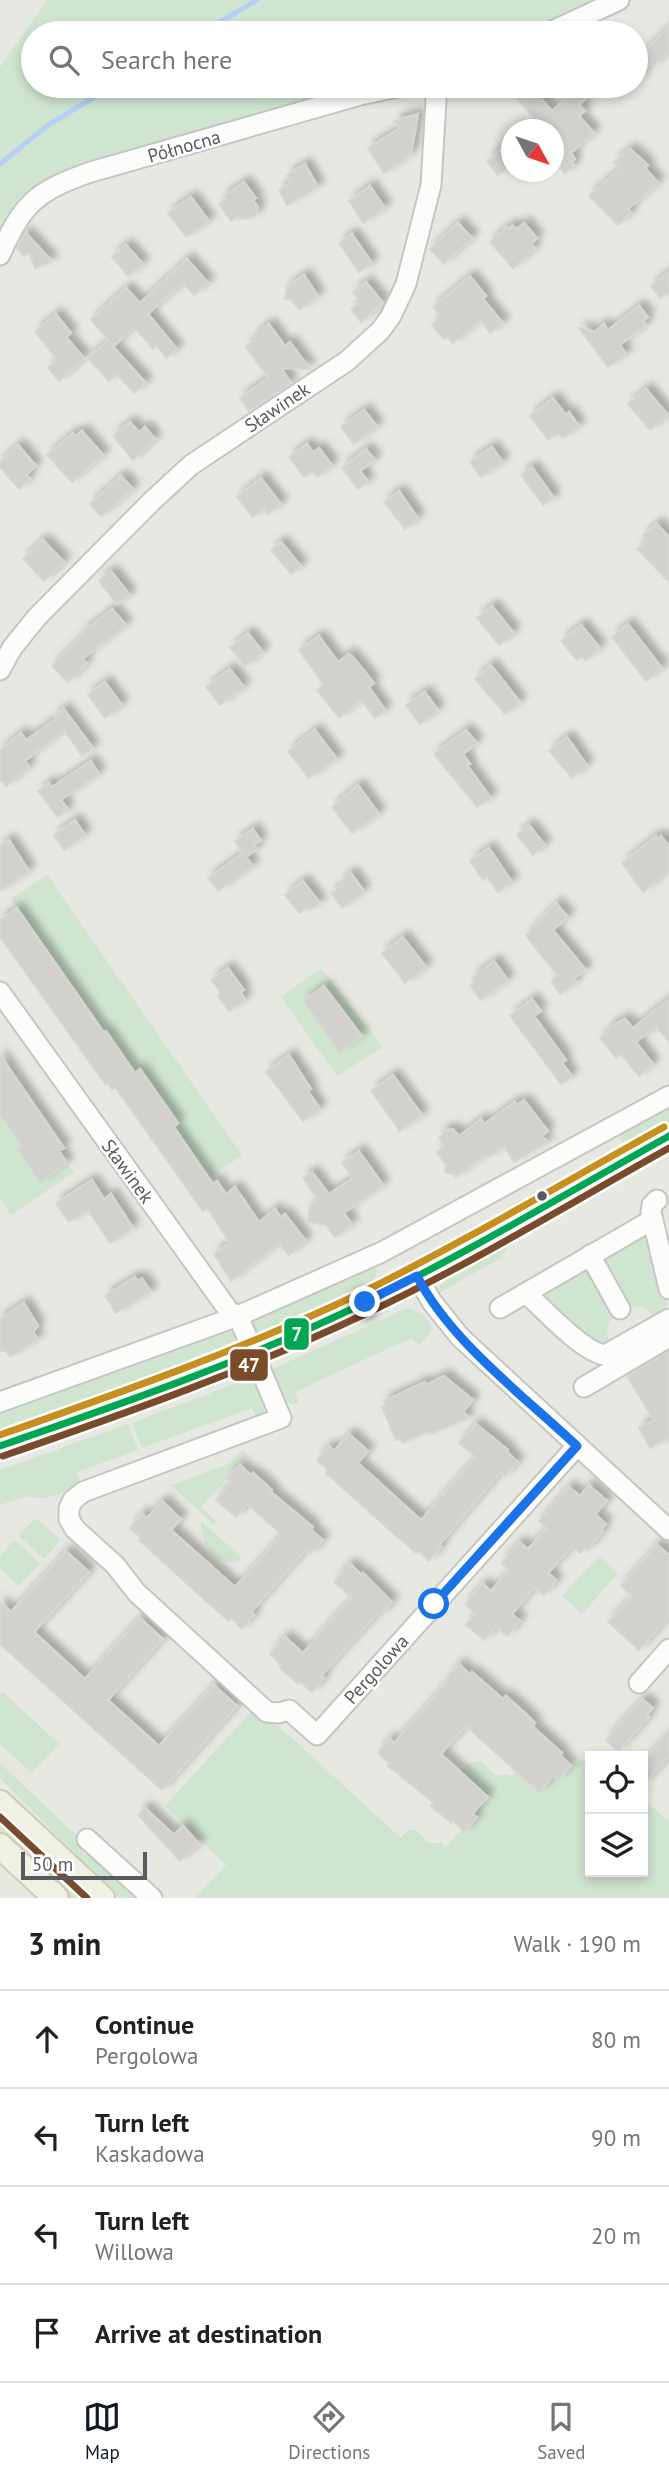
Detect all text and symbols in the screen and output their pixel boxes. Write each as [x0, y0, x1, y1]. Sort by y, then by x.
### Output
search box [21, 21, 648, 98]
icon: search [45, 41, 83, 79]
text: Search here [101, 43, 232, 76]
north arrow [501, 119, 564, 182]
street label: Północna [145, 124, 223, 168]
street label: Sławinek [240, 377, 314, 437]
street label: Sławinek [97, 1134, 159, 1208]
unlabelled marker [535, 1189, 549, 1203]
route end [349, 1286, 380, 1317]
line badge: 7 [283, 1317, 310, 1351]
text: 7 [292, 1322, 302, 1346]
line badge: 47 [229, 1348, 269, 1382]
text: 47 [238, 1353, 260, 1377]
route start [418, 1588, 449, 1619]
street label: Pergolowa [339, 1629, 413, 1709]
map controls [585, 1751, 648, 1877]
button: locate [585, 1751, 648, 1814]
button: layers [585, 1814, 648, 1877]
scale bar [21, 1849, 147, 1881]
text: 50 m [32, 1852, 73, 1876]
text: 3 min [28, 1924, 101, 1963]
text: Walk · 190 m [514, 1929, 641, 1958]
text: Continue [95, 2008, 194, 2041]
icon: ahead [28, 2020, 66, 2058]
text: 80 m [591, 2025, 641, 2054]
text: Pergolowa [95, 2041, 198, 2070]
text: Turn left [95, 2106, 189, 2139]
icon: left [28, 2118, 66, 2156]
text: 90 m [591, 2123, 641, 2152]
text: Kaskadowa [95, 2139, 205, 2168]
text: Turn left [95, 2204, 189, 2237]
icon: left [28, 2216, 66, 2254]
text: 20 m [591, 2221, 641, 2250]
text: Willowa [95, 2237, 174, 2266]
icon: arrive [28, 2314, 66, 2352]
text: Arrive at destination [95, 2317, 322, 2350]
tab: Map [83, 2398, 121, 2464]
tab: Directions [288, 2398, 370, 2464]
tab: Saved [537, 2398, 586, 2464]

